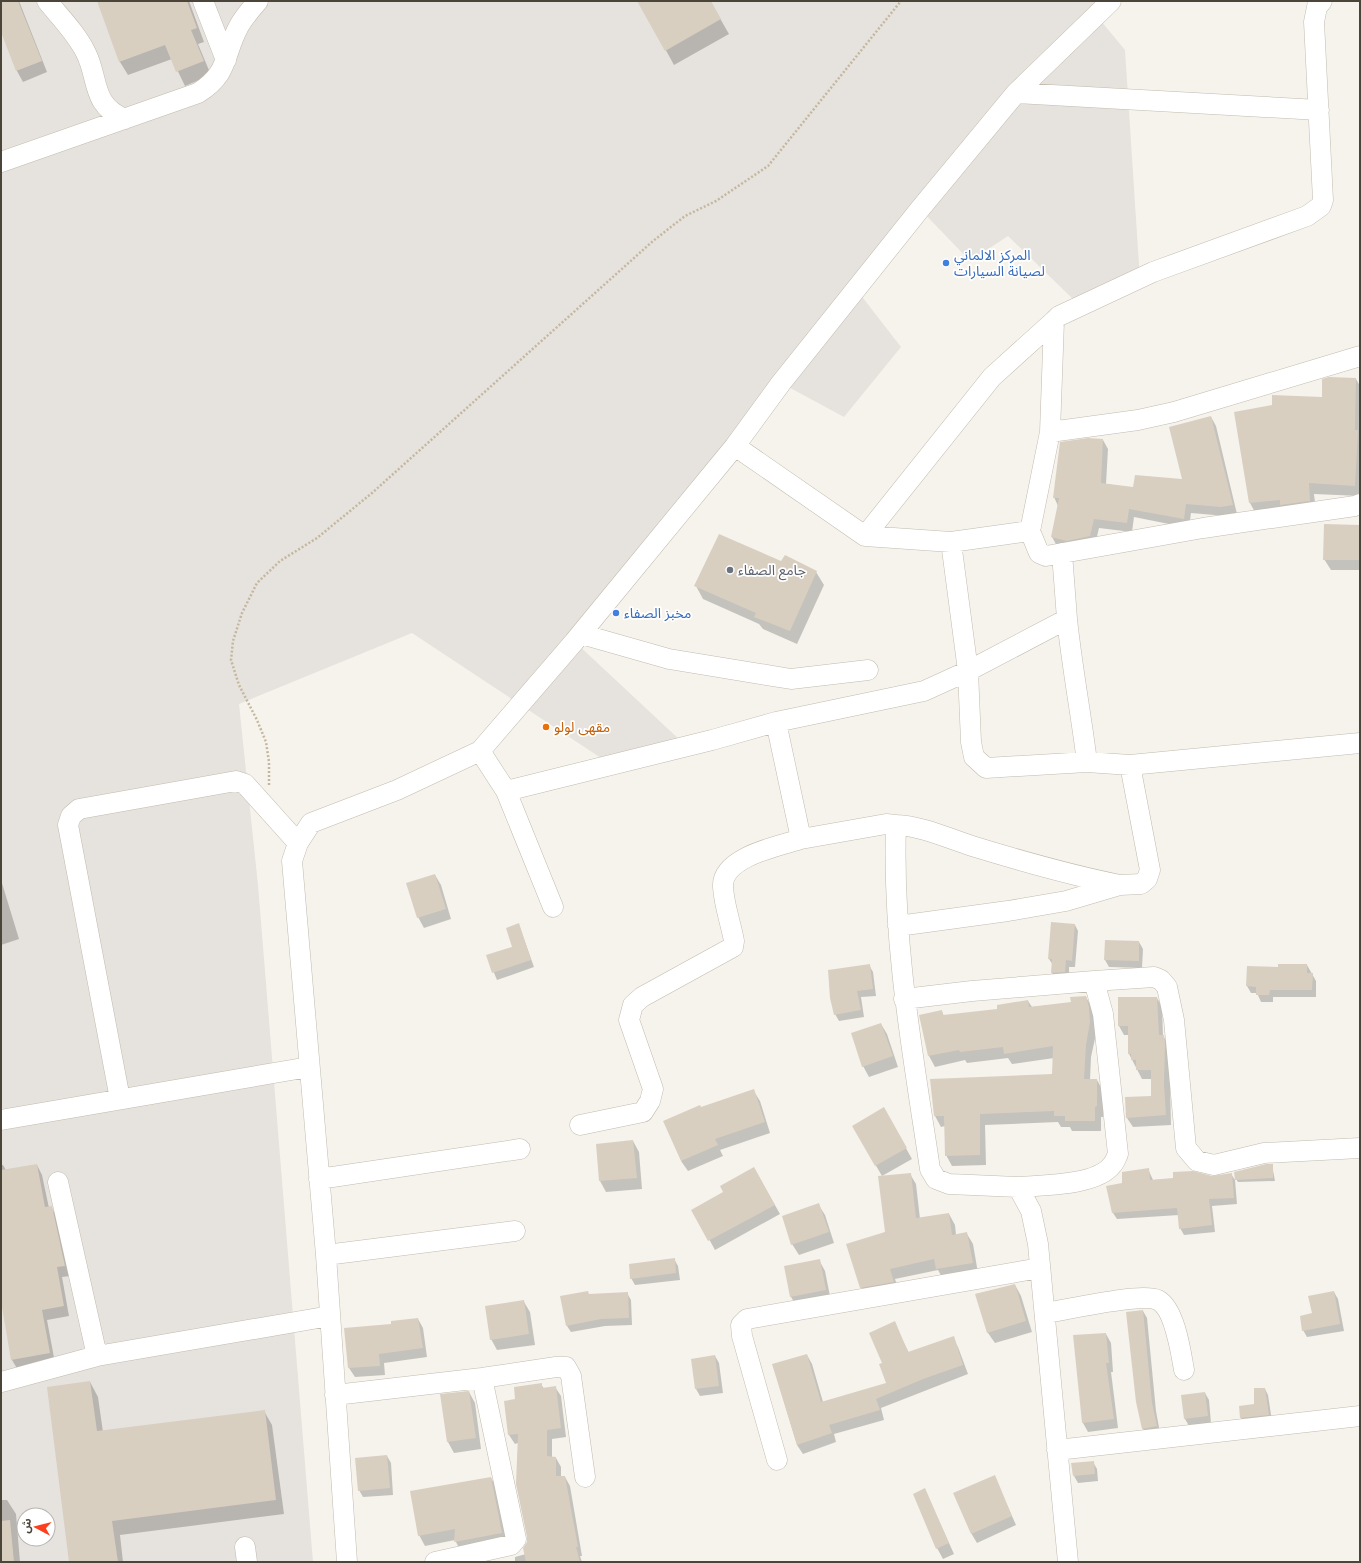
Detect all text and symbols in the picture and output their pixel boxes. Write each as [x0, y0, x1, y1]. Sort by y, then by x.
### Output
place label: المركز الالماني لصيانة السيارات [954, 246, 1045, 280]
marker: المركز الالماني لصيانة السيارات [941, 258, 951, 268]
place label: جامع الصفاء [738, 561, 806, 581]
marker: جامع الصفاء [725, 565, 735, 575]
place label: مخبز الصفاء [624, 604, 691, 622]
marker: مخبز الصفاء [611, 608, 621, 618]
place label: مقهى لولو [554, 718, 610, 736]
marker: مقهى لولو [541, 722, 551, 732]
north arrow [16, 1507, 56, 1547]
text: ش [18, 1517, 34, 1534]

